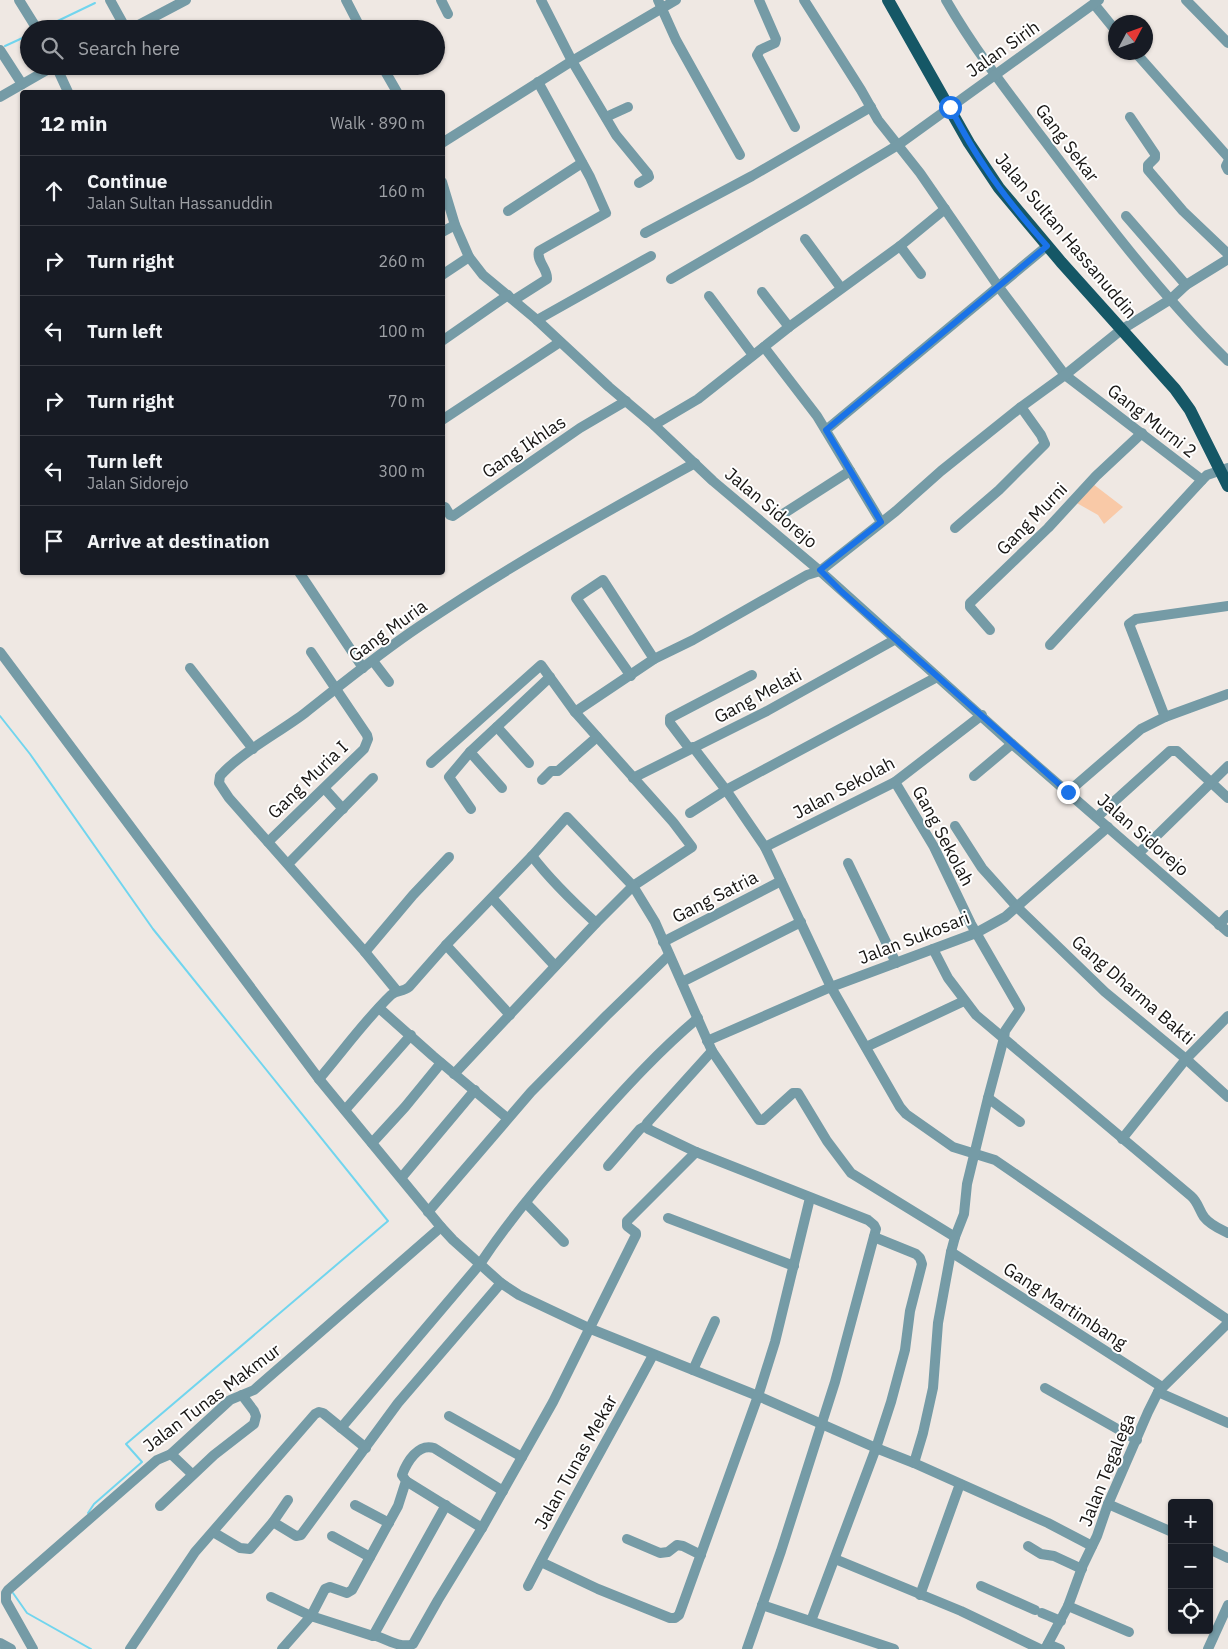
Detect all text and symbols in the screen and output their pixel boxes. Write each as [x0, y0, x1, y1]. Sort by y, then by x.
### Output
street label: Jalan Sirih [962, 15, 1044, 82]
north arrow [1108, 15, 1153, 60]
search box [20, 20, 445, 75]
icon: search [38, 34, 66, 62]
text: Search here [78, 36, 180, 60]
route start [939, 96, 962, 119]
street label: Gang Sekar [1031, 99, 1105, 187]
text: 12 min [40, 109, 107, 137]
text: Walk · 890 m [330, 113, 425, 133]
street label: Jalan Sultan Hassanuddin [990, 148, 1142, 323]
text: Continue [87, 169, 167, 193]
icon: ahead [40, 177, 68, 205]
text: 160 m [378, 181, 425, 201]
text: Jalan Sultan Hassanuddin [87, 193, 273, 213]
icon: right [40, 247, 68, 275]
text: Turn right [87, 249, 174, 273]
text: 260 m [378, 251, 425, 271]
icon: left [40, 317, 68, 345]
text: Turn left [87, 319, 163, 343]
text: 100 m [378, 321, 425, 341]
street label: Gang Murni 2 [1103, 379, 1202, 463]
icon: right [40, 387, 68, 415]
text: Turn right [87, 389, 174, 413]
text: 70 m [388, 391, 425, 411]
street label: Gang Ikhlas [477, 410, 570, 483]
text: Turn left [87, 449, 163, 473]
icon: left [40, 457, 68, 485]
text: 300 m [378, 461, 425, 481]
street label: Jalan Sidorejo [720, 462, 822, 553]
text: Jalan Sidorejo [87, 473, 189, 493]
street label: Gang Murni [991, 477, 1072, 560]
icon: arrive [40, 527, 68, 555]
text: Arrive at destination [87, 529, 270, 553]
street label: Gang Muria [344, 594, 432, 667]
street label: Gang Melati [710, 663, 806, 728]
street label: Gang Muria I [263, 736, 353, 824]
street label: Jalan Sekolah [789, 751, 899, 824]
route end [1057, 781, 1080, 804]
street label: Gang Sekolah [907, 782, 980, 890]
street label: Jalan Sidorejo [1093, 788, 1194, 881]
street label: Gang Satria [668, 865, 762, 928]
street label: Jalan Sukosari [855, 906, 973, 969]
street label: Gang Dharma Bakti [1067, 930, 1200, 1049]
street label: Gang Martimbang [999, 1257, 1132, 1355]
street label: Jalan Tunas Makmur [138, 1338, 285, 1457]
street label: Jalan Tunas Mekar [529, 1390, 622, 1533]
street label: Jalan Tegalega [1073, 1410, 1140, 1530]
map controls [1168, 1499, 1213, 1634]
button: + [1168, 1499, 1213, 1544]
button: − [1168, 1544, 1213, 1589]
button: locate [1168, 1589, 1213, 1634]

